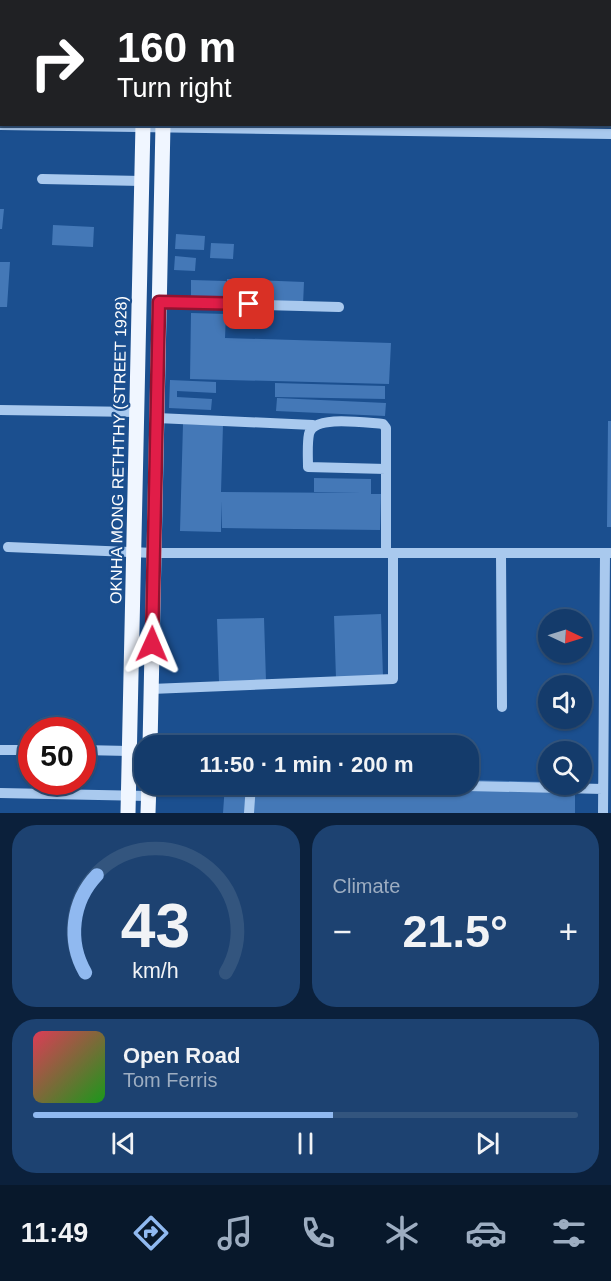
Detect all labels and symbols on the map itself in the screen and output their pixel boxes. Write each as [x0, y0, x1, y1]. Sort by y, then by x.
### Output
pin [223, 278, 274, 329]
street label: OKNHA MONG RETHTHY (STREET 1928) [107, 296, 130, 604]
north arrow [538, 609, 592, 663]
position arrow [120, 612, 184, 676]
speed limit sign: 50 [18, 717, 96, 795]

